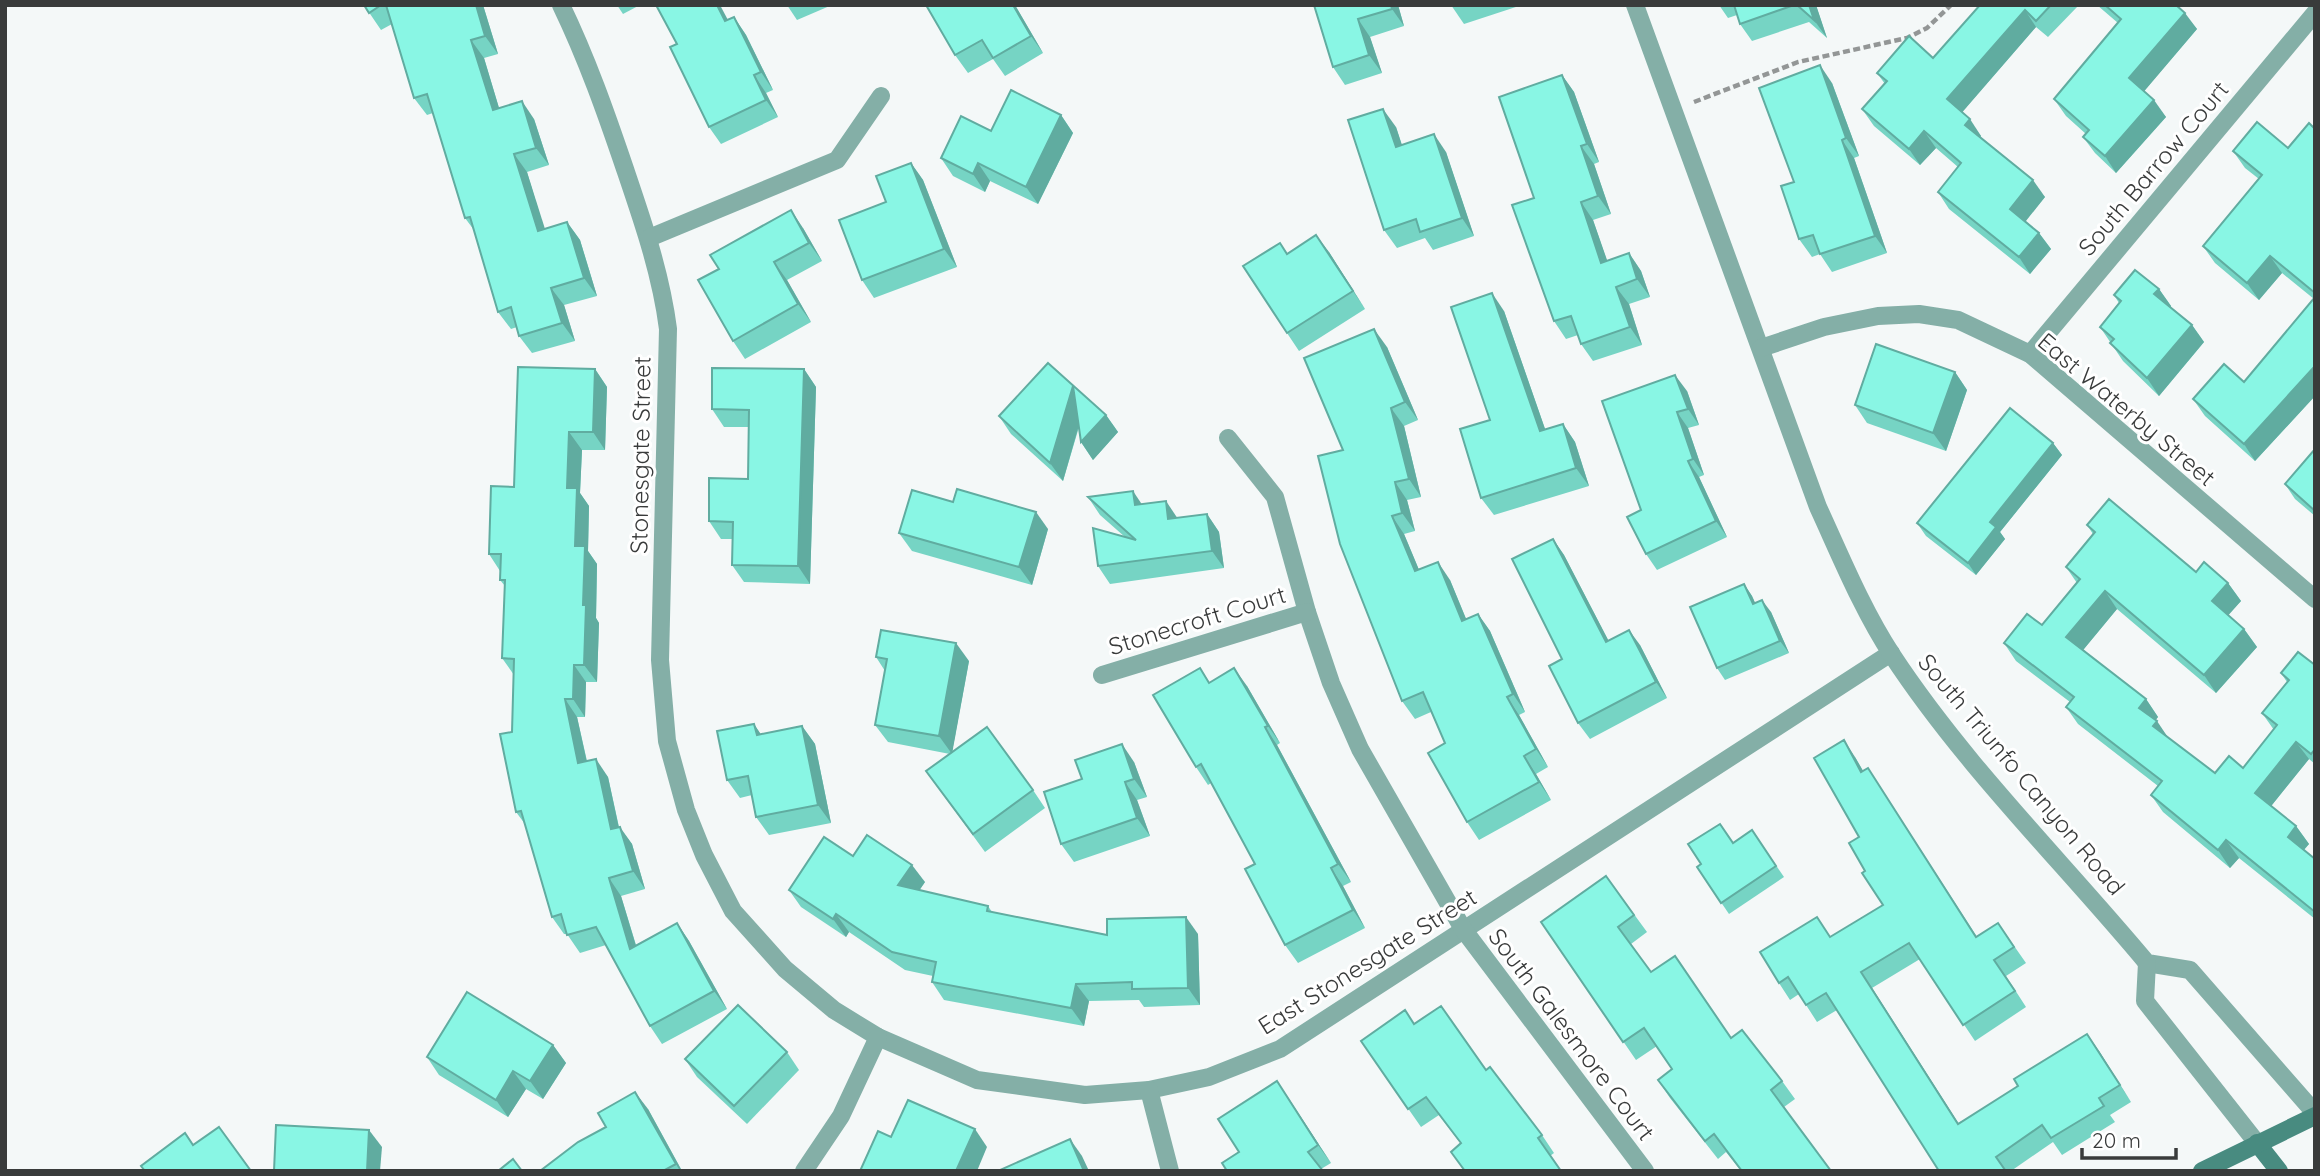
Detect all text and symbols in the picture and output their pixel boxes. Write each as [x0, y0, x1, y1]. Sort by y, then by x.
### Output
street label: South Barrow Court [2071, 75, 2235, 261]
street label: East Waterby Street [2032, 326, 2222, 492]
street label: Stonesgate Street [623, 356, 657, 554]
street label: Stonecroft Court [1105, 579, 1289, 661]
street label: South Triunfo Canyon Road [1912, 647, 2132, 901]
street label: East Stonesgate Street [1252, 882, 1482, 1040]
street label: South Galesmore Court [1482, 922, 1662, 1146]
scale bar [2082, 1116, 2176, 1160]
text: 20 m [2092, 1127, 2141, 1153]

